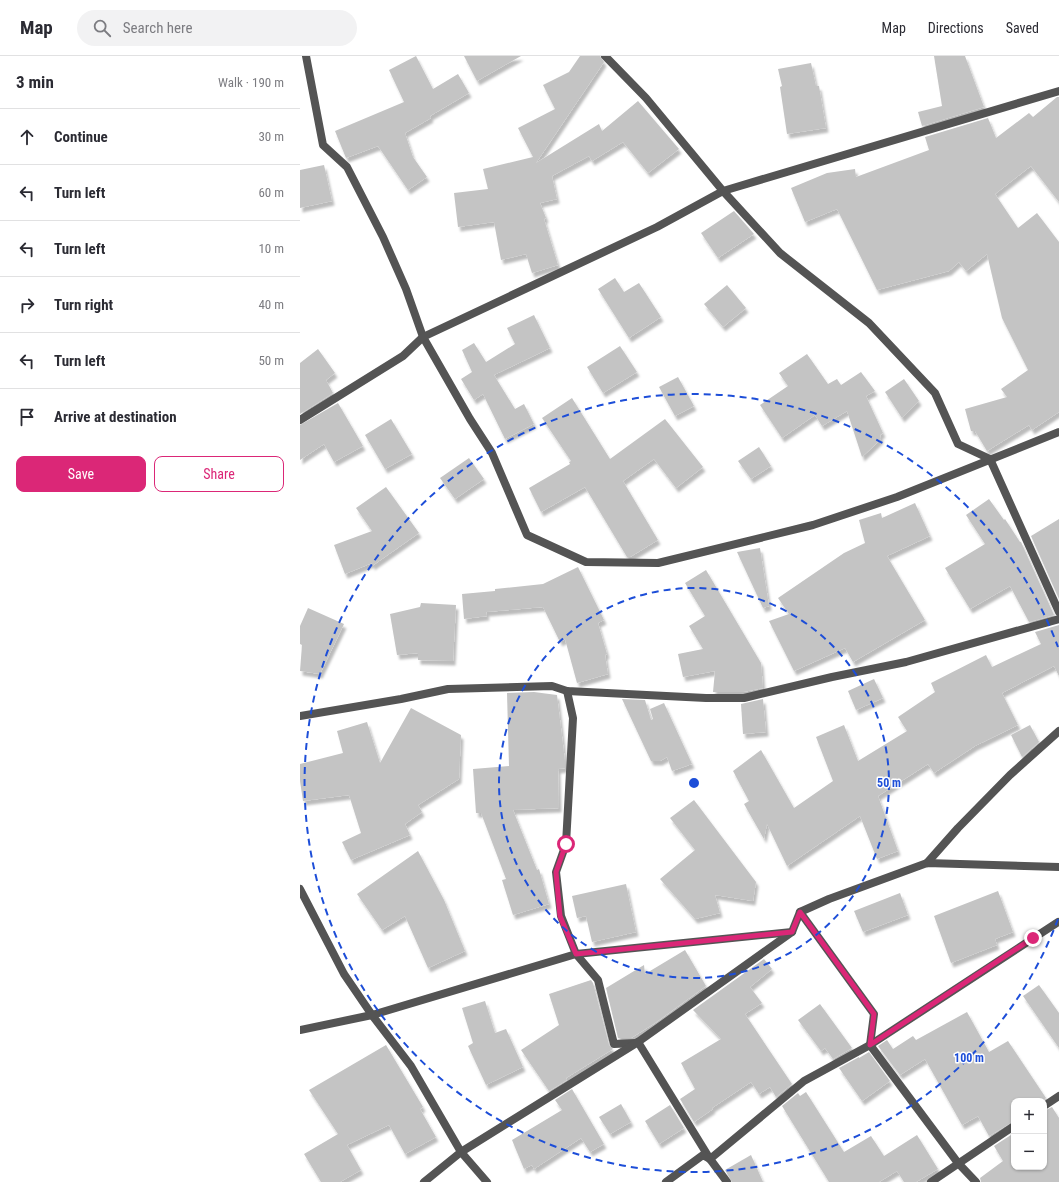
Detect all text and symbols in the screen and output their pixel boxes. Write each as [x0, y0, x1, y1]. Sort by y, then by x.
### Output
search box [77, 10, 357, 46]
text: Map [20, 16, 53, 39]
icon: search [91, 17, 113, 39]
text: Search here [123, 19, 193, 37]
text: Map [882, 20, 906, 36]
text: Directions [928, 20, 984, 36]
text: Saved [1006, 20, 1039, 36]
text: 3 min [16, 72, 54, 92]
text: Walk · 190 m [218, 75, 284, 90]
icon: ahead [16, 126, 38, 148]
text: Continue [54, 128, 108, 146]
text: 30 m [258, 129, 284, 144]
icon: left [16, 182, 38, 204]
text: Turn left [54, 184, 105, 202]
text: 60 m [258, 185, 284, 200]
icon: left [16, 238, 38, 260]
text: Turn left [54, 240, 105, 258]
text: 10 m [258, 241, 284, 256]
icon: right [16, 294, 38, 316]
text: Turn right [54, 296, 113, 314]
text: 40 m [258, 297, 284, 312]
icon: left [16, 350, 38, 372]
text: Turn left [54, 352, 105, 370]
text: 50 m [258, 353, 284, 368]
icon: arrive [16, 406, 38, 428]
text: Arrive at destination [54, 408, 177, 426]
button: Save [16, 456, 146, 492]
button: Share [154, 456, 284, 492]
centre of rings [687, 776, 701, 790]
text: 50 m [877, 776, 901, 790]
route start [557, 835, 575, 853]
route end [1024, 929, 1042, 947]
text: 100 m [954, 1051, 984, 1065]
map controls [1011, 1098, 1047, 1170]
button: + [1011, 1098, 1047, 1134]
button: − [1011, 1134, 1047, 1170]

